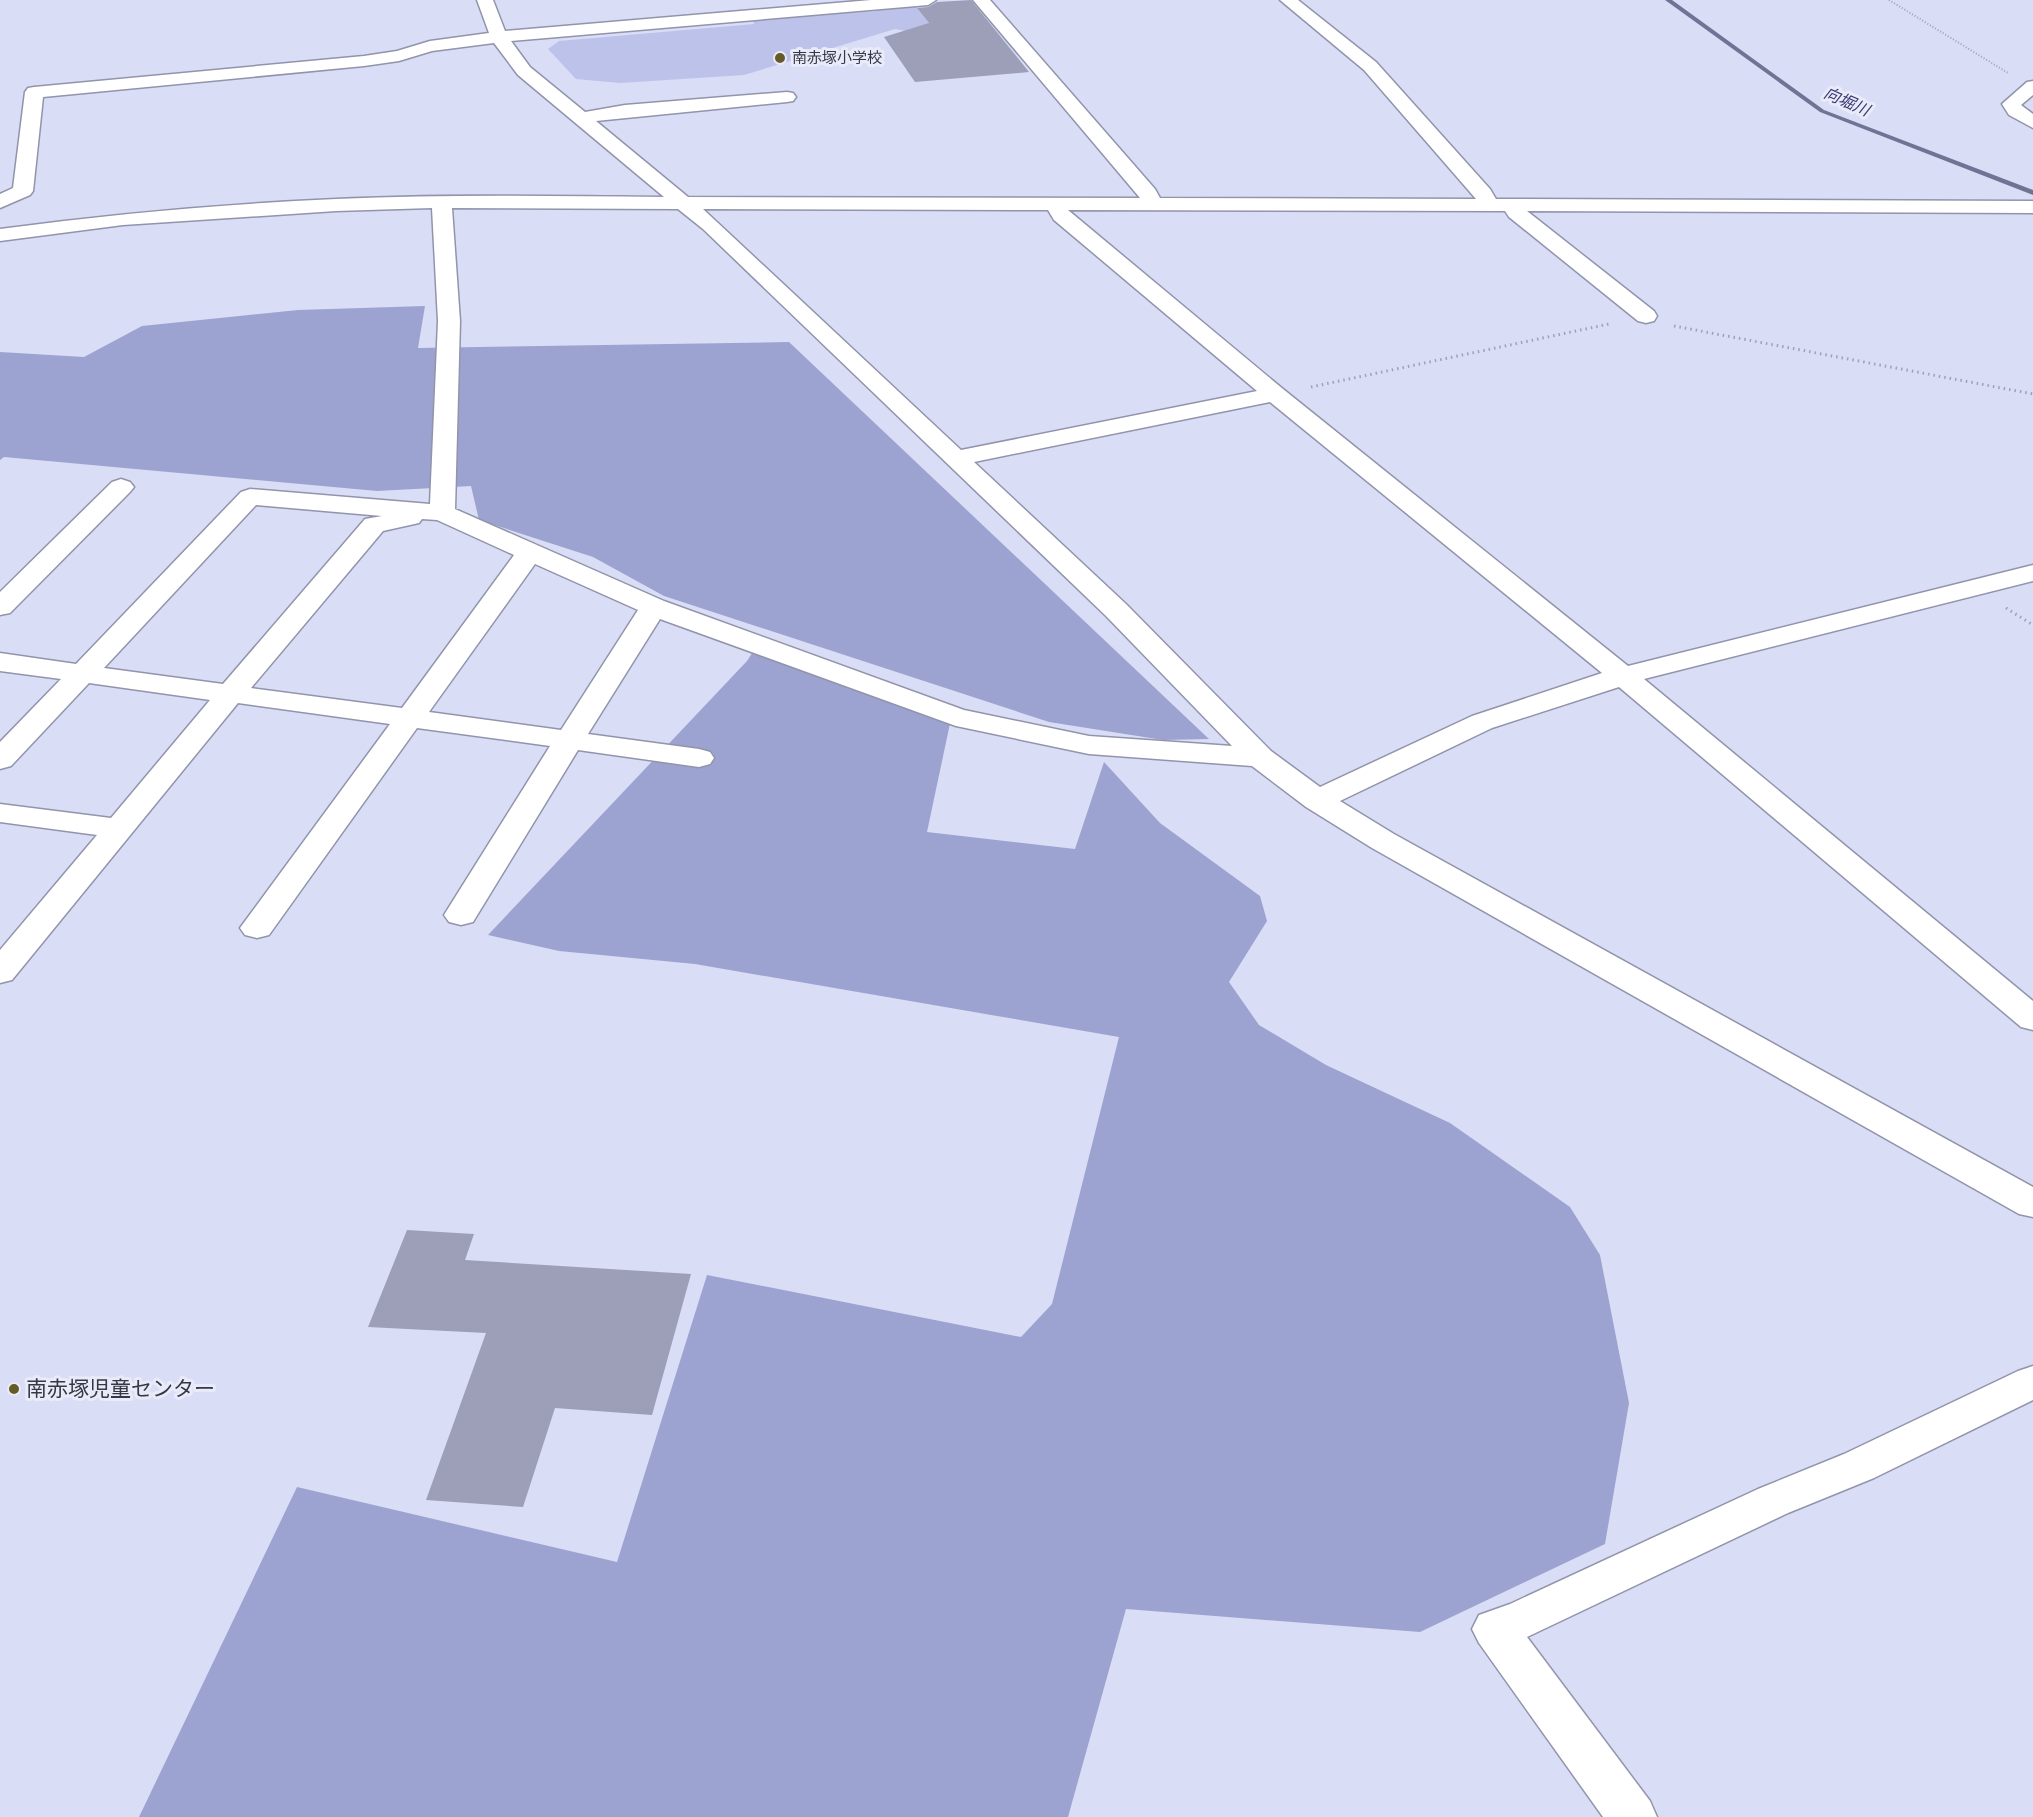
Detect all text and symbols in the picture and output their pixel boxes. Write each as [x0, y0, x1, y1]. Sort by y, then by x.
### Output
place label: 南赤塚小学校 [792, 45, 882, 68]
marker: 南赤塚小学校 [773, 51, 787, 65]
water label: 向堀川 [1821, 79, 1876, 122]
place label: 南赤塚児童センター [26, 1371, 215, 1402]
marker: 南赤塚児童センター [7, 1382, 21, 1396]

